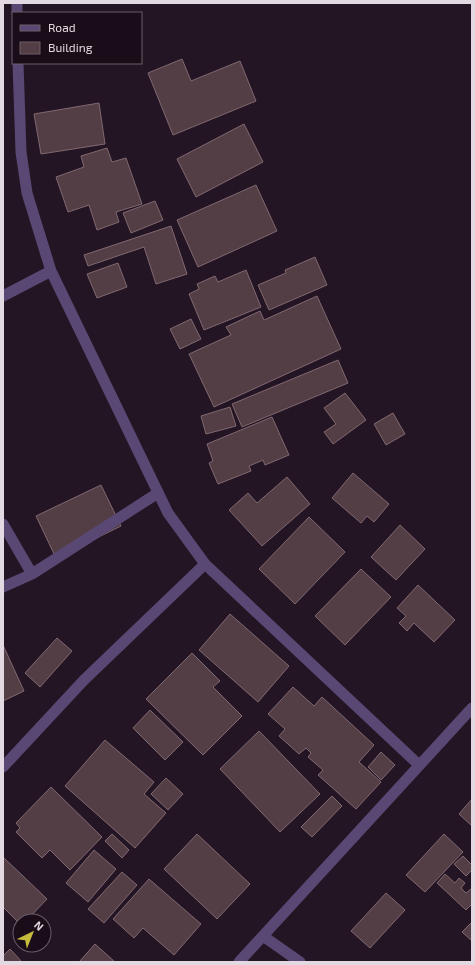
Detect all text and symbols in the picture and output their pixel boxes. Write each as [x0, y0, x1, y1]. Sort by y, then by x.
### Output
legend [12, 12, 142, 64]
text: Road [48, 20, 76, 34]
text: Building [48, 40, 93, 54]
north arrow [12, 913, 52, 953]
text: N [32, 918, 47, 933]

